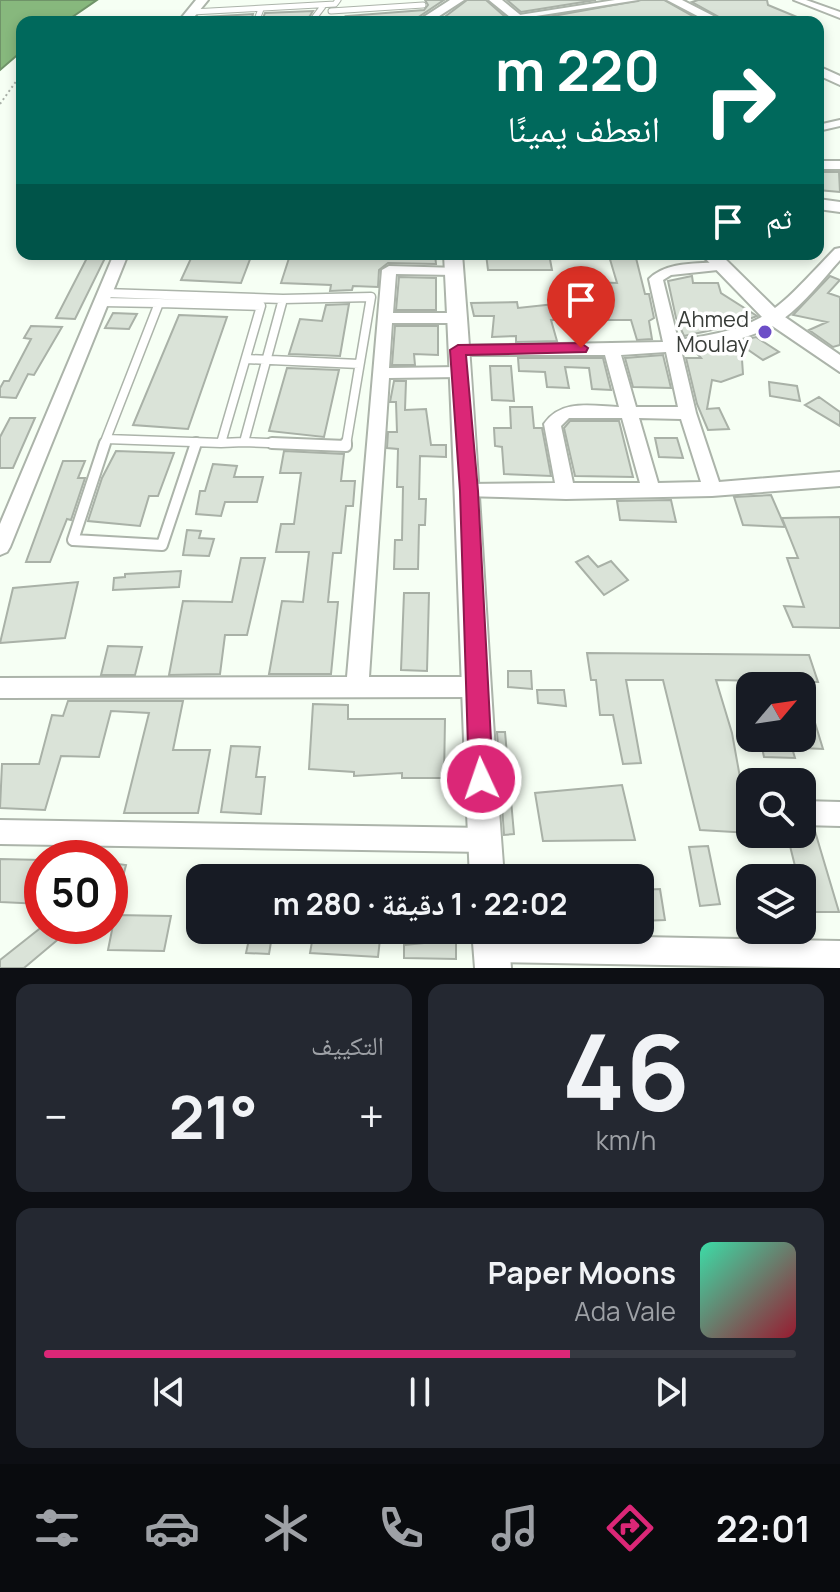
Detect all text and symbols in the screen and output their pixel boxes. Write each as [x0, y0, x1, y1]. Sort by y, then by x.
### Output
text: 220 m [495, 31, 660, 108]
icon: right [688, 48, 792, 152]
text: انعطف يمينًا [508, 104, 660, 153]
text: ثم [766, 197, 792, 238]
icon: arrive [706, 200, 750, 244]
pin [547, 266, 615, 348]
icon: arrive [559, 278, 603, 322]
place label: Ahmed Moulay [676, 304, 749, 359]
marker: Ahmed Moulay [756, 323, 774, 341]
north arrow [736, 672, 816, 752]
map controls [736, 672, 816, 944]
position arrow [439, 737, 523, 821]
button: search [736, 768, 816, 848]
speed limit sign: 50 [24, 840, 128, 944]
button: layers [736, 864, 816, 944]
text: 22:02 · 1 دقيقة · 280 m [273, 883, 567, 924]
text: 46 [562, 999, 690, 1141]
text: التكييف [311, 1027, 384, 1063]
text: 21° [169, 1075, 258, 1157]
text: − [44, 1086, 68, 1146]
text: + [359, 1086, 384, 1146]
text: km/h [596, 1122, 656, 1158]
text: Paper Moons [488, 1252, 676, 1293]
text: Ada Vale [574, 1293, 676, 1329]
icon: previous [147, 1370, 191, 1414]
icon: pause [398, 1370, 442, 1414]
icon: next [649, 1370, 693, 1414]
icon: filters [29, 1500, 85, 1556]
icon: car [144, 1500, 200, 1556]
icon: climate [258, 1500, 314, 1556]
icon: phone [373, 1500, 429, 1556]
icon: music [487, 1500, 543, 1556]
icon: directions [602, 1500, 658, 1556]
text: 22:01 [716, 1504, 811, 1553]

